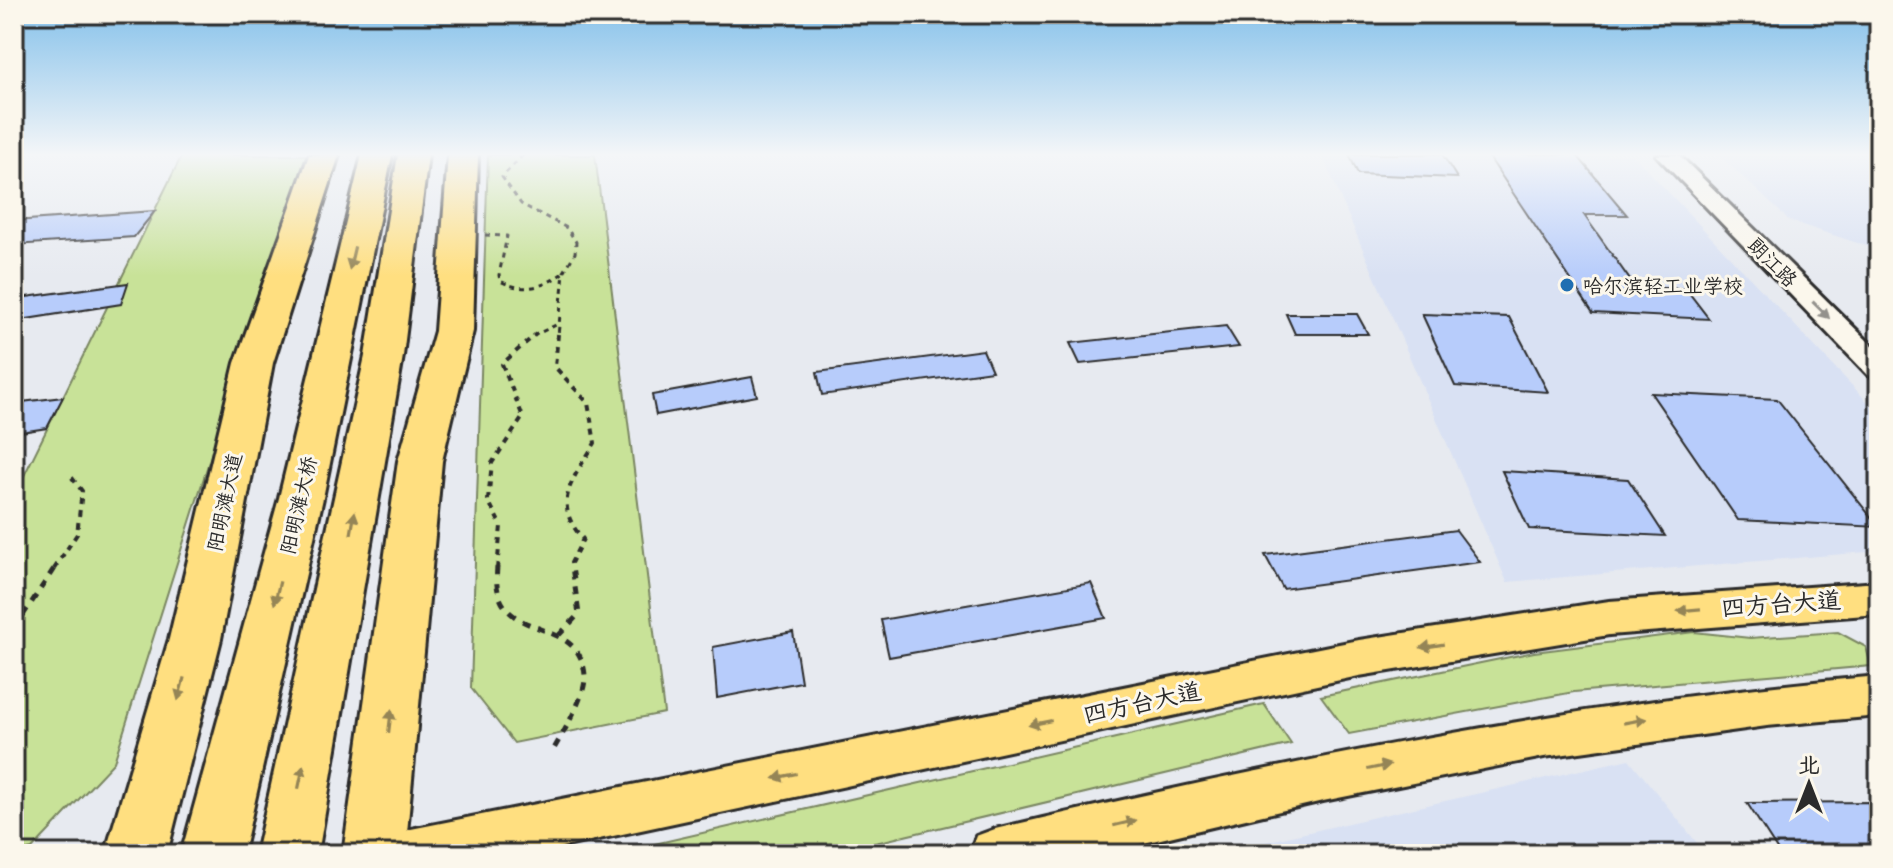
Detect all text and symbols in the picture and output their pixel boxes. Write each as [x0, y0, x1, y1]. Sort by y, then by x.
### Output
street label: 朗江路 [1743, 232, 1804, 293]
one-way arrow [346, 245, 358, 270]
place label: 哈尔滨轻工业学校 [1583, 273, 1743, 298]
marker: 哈尔滨轻工业学校 [1558, 276, 1576, 294]
one-way arrow [1811, 300, 1829, 319]
street label: 阳明滩大道 [201, 450, 247, 554]
street label: 阳明滩大桥 [275, 453, 321, 557]
one-way arrow [347, 510, 359, 535]
one-way arrow [270, 581, 283, 606]
street label: 四方台大道 [1720, 584, 1842, 622]
one-way arrow [1677, 604, 1702, 617]
one-way arrow [1419, 640, 1444, 653]
street label: 四方台大道 [1080, 675, 1204, 729]
one-way arrow [174, 677, 187, 701]
one-way arrow [383, 708, 396, 733]
one-way arrow [1623, 715, 1648, 727]
one-way arrow [1027, 717, 1052, 730]
north arrow [1769, 744, 1849, 824]
text: 北 [1798, 750, 1820, 778]
one-way arrow [1367, 760, 1392, 773]
one-way arrow [295, 765, 308, 790]
one-way arrow [772, 770, 797, 783]
one-way arrow [1113, 816, 1138, 829]

